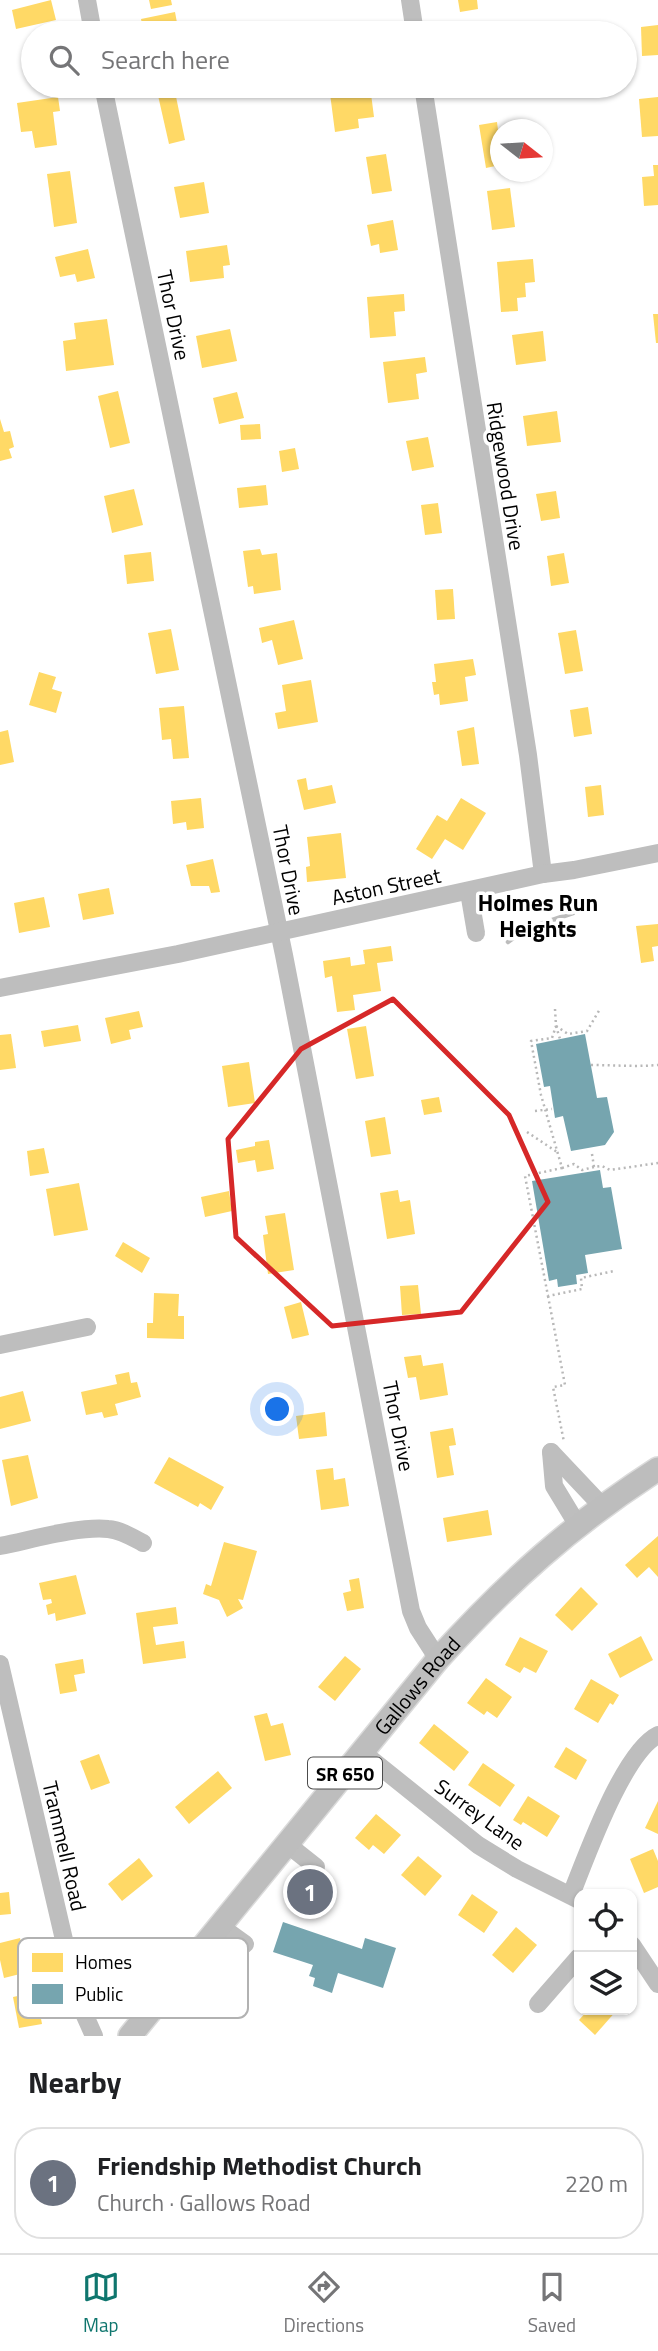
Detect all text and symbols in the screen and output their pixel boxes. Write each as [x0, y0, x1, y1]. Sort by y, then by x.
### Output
search box [21, 21, 637, 98]
text: Search here [101, 40, 230, 79]
icon: search [45, 41, 83, 79]
north arrow [490, 119, 553, 182]
street label: Thor Drive [149, 267, 199, 363]
street label: Ridgewood Drive [478, 400, 534, 552]
street label: Thor Drive [265, 822, 313, 918]
street label: Aston Street [328, 859, 444, 913]
district label: Holmes Run Heights [478, 885, 598, 946]
street label: Thor Drive [375, 1378, 423, 1474]
your location [260, 1392, 294, 1426]
street label: Gallows Road [366, 1629, 468, 1742]
road number: SR 650 [308, 1758, 382, 1788]
street label: Surrey Lane [428, 1770, 532, 1858]
street label: Trammell Road [35, 1778, 95, 1914]
pin: 1 [287, 1866, 333, 1918]
map controls [574, 1889, 637, 2015]
button: locate [574, 1889, 637, 1952]
legend [18, 1938, 248, 2018]
text: Homes [75, 1947, 132, 1976]
button: layers [574, 1952, 637, 2015]
text: Public [75, 1979, 123, 2008]
text: Nearby [28, 2059, 121, 2105]
text: Friendship Methodist Church [97, 2146, 422, 2185]
text: 1 [47, 2166, 59, 2201]
text: 220 m [565, 2166, 628, 2201]
text: Church · Gallows Road [97, 2185, 311, 2220]
tab: Map [82, 2268, 120, 2339]
tab: Directions [284, 2268, 364, 2339]
tab: Saved [528, 2268, 576, 2339]

